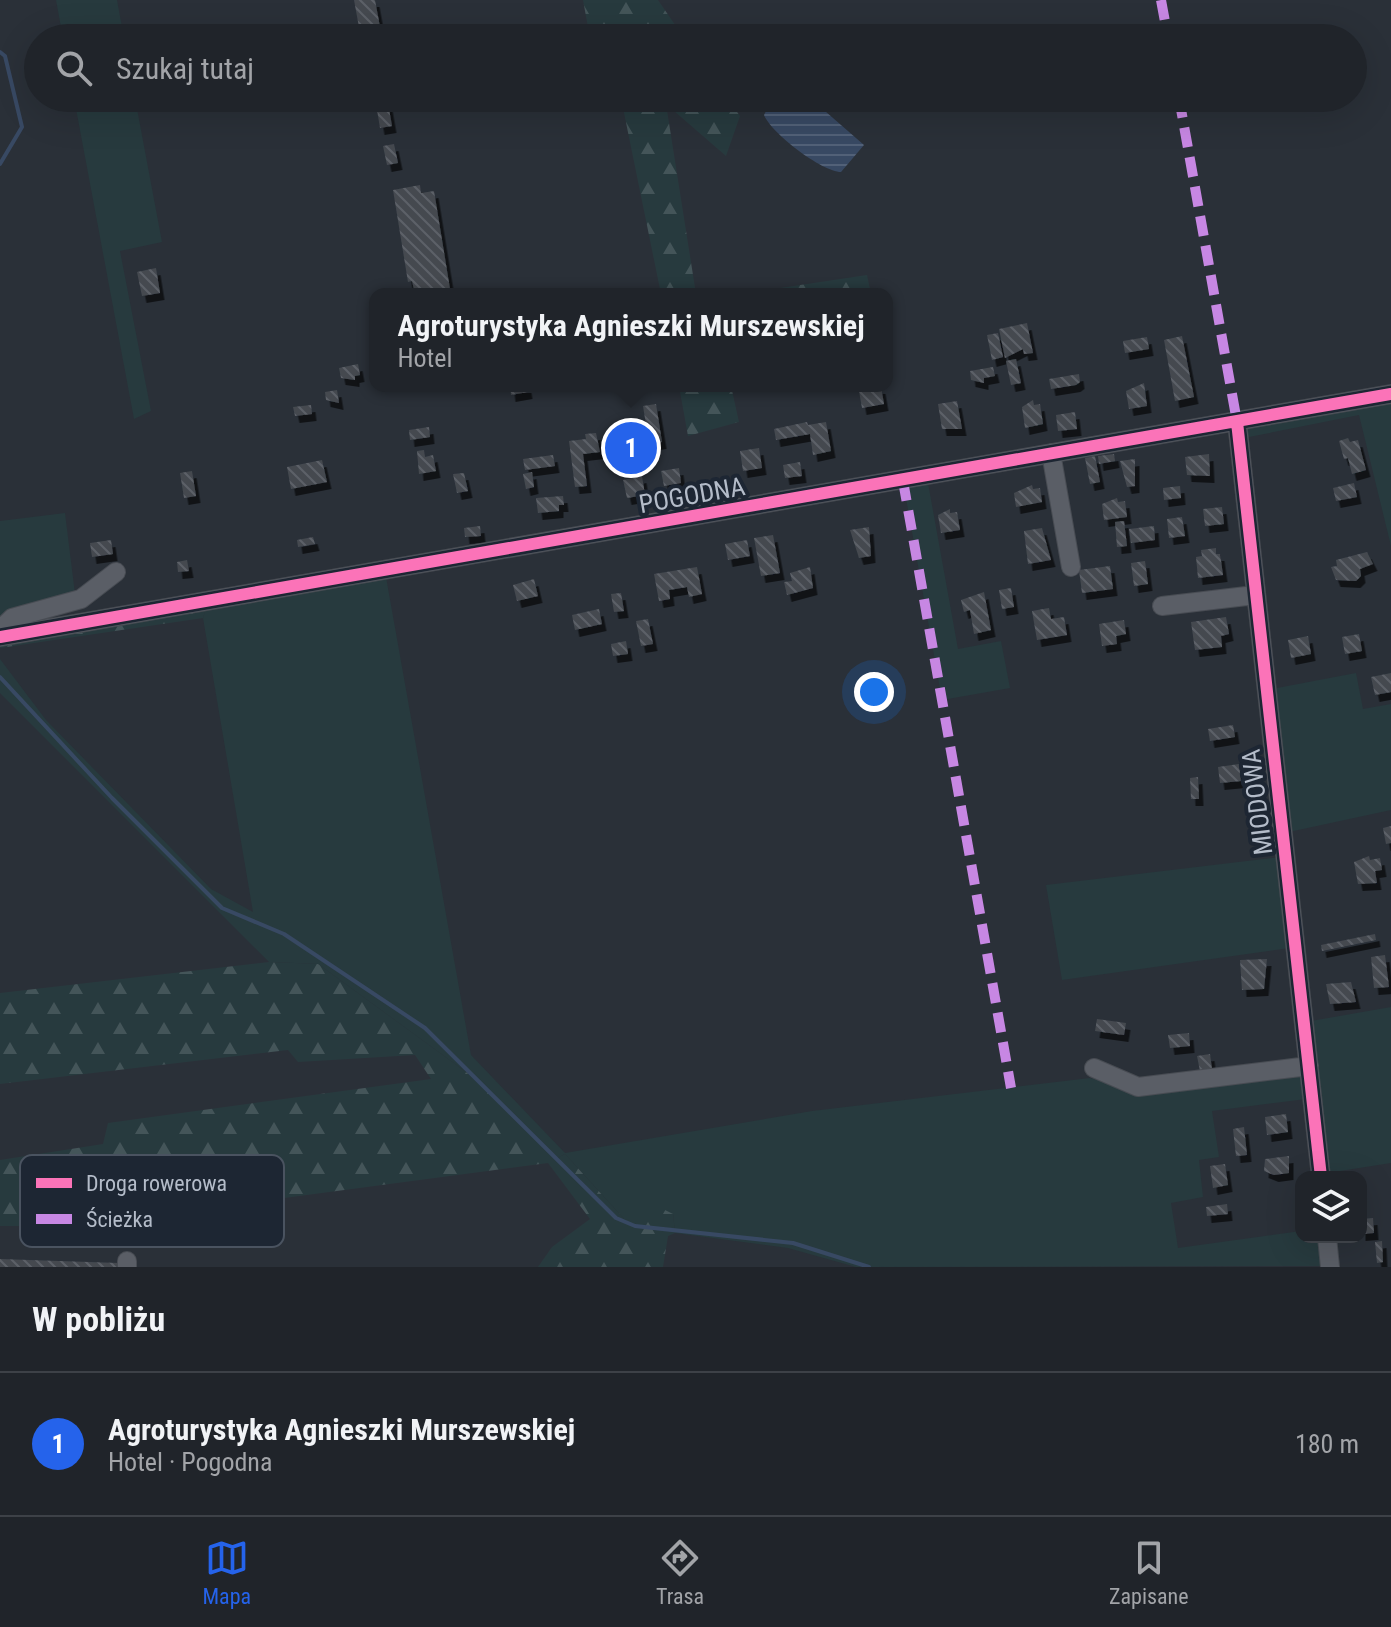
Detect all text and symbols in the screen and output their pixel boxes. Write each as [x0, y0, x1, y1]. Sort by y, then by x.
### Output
search box [24, 24, 1367, 112]
icon: search [52, 46, 96, 90]
text: Szukaj tutaj [116, 51, 254, 86]
popup [369, 288, 893, 392]
text: Agroturystyka Agnieszki Murszewskiej [397, 308, 865, 343]
text: Hotel [397, 343, 452, 373]
pin: 1 [605, 418, 657, 478]
street label: POGODNA [637, 471, 747, 519]
your location [854, 672, 894, 712]
street label: MIODOWA [1236, 747, 1278, 857]
legend [20, 1155, 284, 1247]
text: Droga rowerowa [86, 1171, 227, 1196]
map controls [1295, 1171, 1367, 1243]
button: layers [1295, 1171, 1367, 1243]
text: Ścieżka [86, 1207, 153, 1232]
text: W pobliżu [32, 1299, 165, 1339]
text: Agroturystyka Agnieszki Murszewskiej [108, 1412, 575, 1447]
text: 1 [51, 1429, 65, 1459]
text: 180 m [1295, 1429, 1359, 1459]
text: Hotel · Pogodna [108, 1447, 272, 1477]
tab: Mapa [202, 1536, 251, 1609]
tab: Trasa [656, 1536, 704, 1609]
tab: Zapisane [1109, 1536, 1188, 1609]

